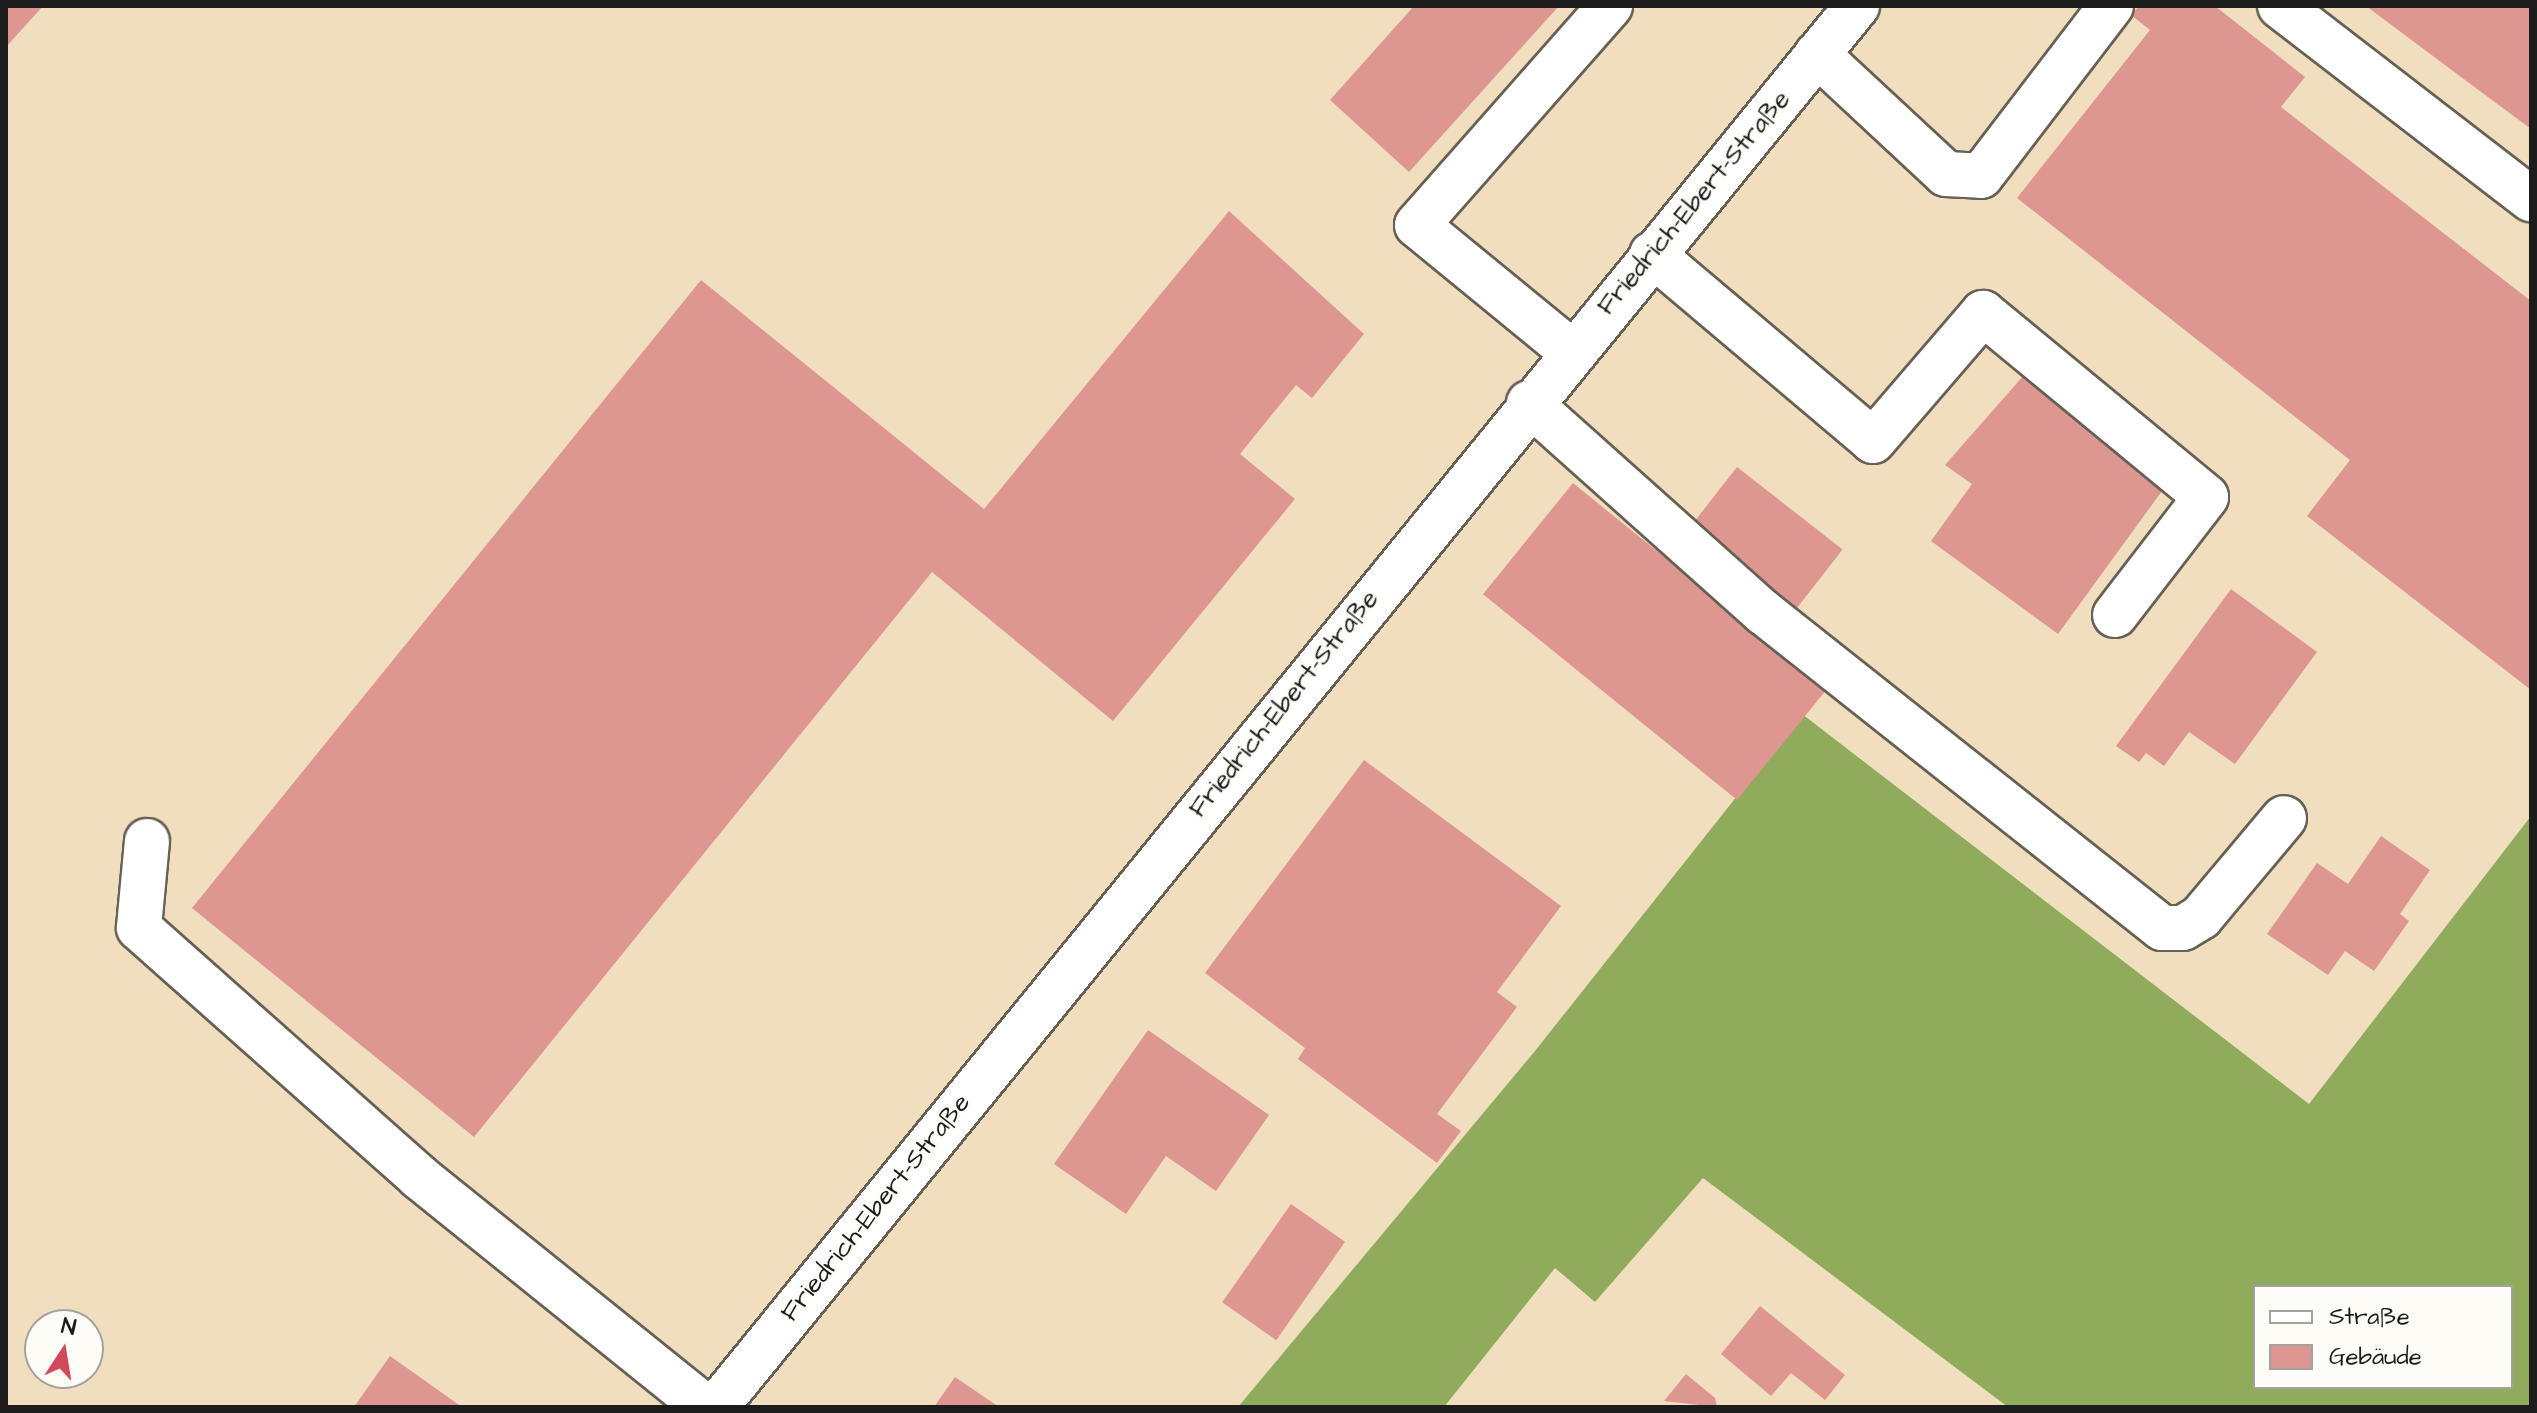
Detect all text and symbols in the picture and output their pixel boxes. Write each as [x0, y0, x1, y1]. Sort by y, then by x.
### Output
street label: Friedrich-Ebert-Straße [1591, 84, 1797, 322]
street label: Friedrich-Ebert-Straße [1183, 584, 1385, 824]
street label: Friedrich-Ebert-Straße [775, 1088, 977, 1328]
legend [2253, 1285, 2513, 1389]
text: Straße [2329, 1300, 2410, 1334]
north arrow [24, 1309, 104, 1389]
text: N [59, 1310, 79, 1344]
text: Gebäude [2329, 1340, 2422, 1374]

